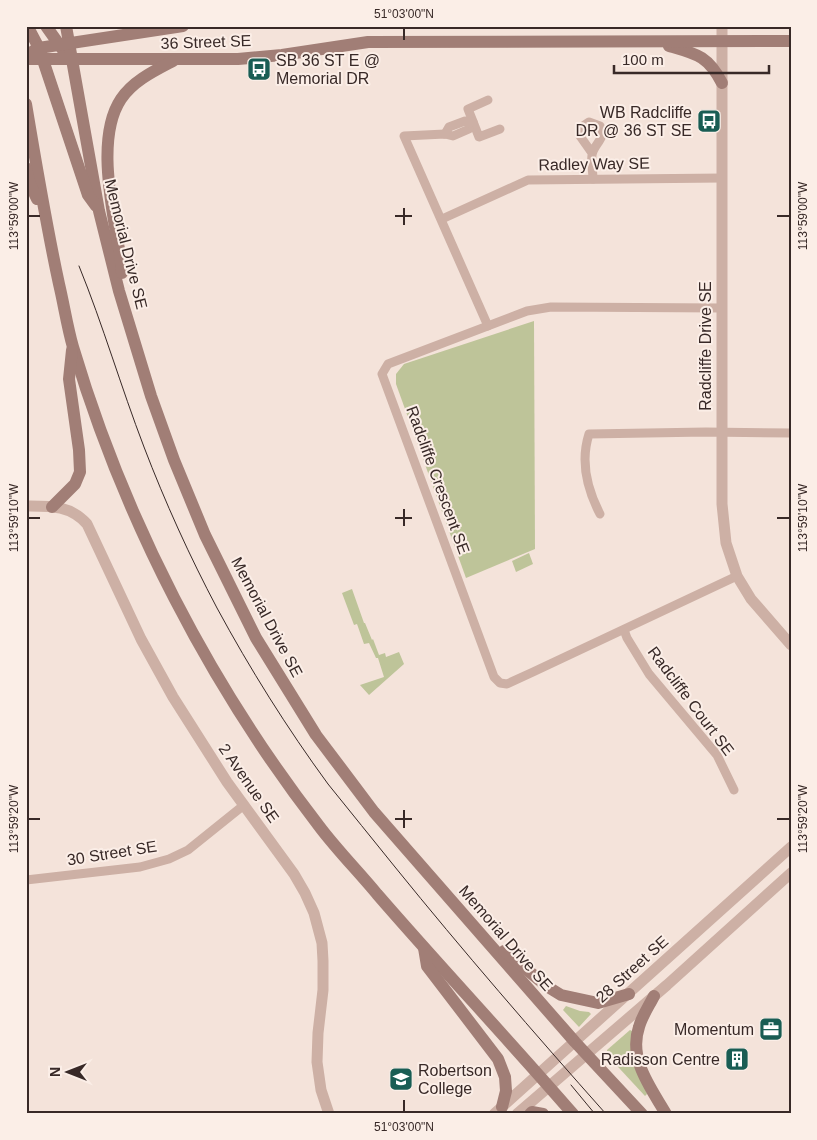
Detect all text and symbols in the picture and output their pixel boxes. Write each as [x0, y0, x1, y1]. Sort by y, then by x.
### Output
text: 51°03'00"N [374, 7, 434, 21]
street label: 36 Street SE [160, 32, 252, 52]
scale bar [614, 42, 770, 74]
text: 100 m [622, 51, 664, 68]
place label: SB 36 ST E @ Memorial DR [276, 52, 380, 87]
bus stop icon: SB 36 ST E @ Memorial DR [246, 56, 272, 82]
place label: WB Radcliffe DR @ 36 ST SE [576, 104, 692, 139]
bus stop icon: WB Radcliffe DR @ 36 ST SE [696, 108, 722, 134]
street label: Radley Way SE [538, 155, 650, 173]
street label: Memorial Drive SE [102, 177, 150, 311]
text: 113°59'00"W [7, 181, 21, 250]
text: 113°59'00"W [796, 181, 810, 250]
street label: Radcliffe Drive SE [697, 281, 714, 411]
street label: Radcliffe Crescent SE [403, 404, 473, 556]
text: 113°59'10"W [7, 483, 21, 552]
text: 113°59'10"W [796, 483, 810, 552]
street label: Memorial Drive SE [228, 554, 306, 680]
street label: Radcliffe Court SE [645, 643, 737, 759]
street label: 2 Avenue SE [216, 740, 282, 826]
text: 113°59'20"W [7, 784, 21, 853]
text: 113°59'20"W [796, 784, 810, 853]
street label: 30 Street SE [66, 838, 158, 868]
street label: Memorial Drive SE [456, 882, 556, 994]
street label: 28 Street SE [593, 932, 671, 1006]
office icon: Momentum [758, 1016, 784, 1042]
place label: Momentum [674, 1021, 754, 1038]
building icon: Radisson Centre [724, 1046, 750, 1072]
north arrow [42, 1048, 92, 1098]
place label: Radisson Centre [601, 1051, 720, 1068]
place label: Robertson College [418, 1062, 492, 1097]
school or university icon: Robertson College [388, 1066, 414, 1092]
text: N [47, 1067, 63, 1077]
text: 51°03'00"N [374, 1120, 434, 1134]

